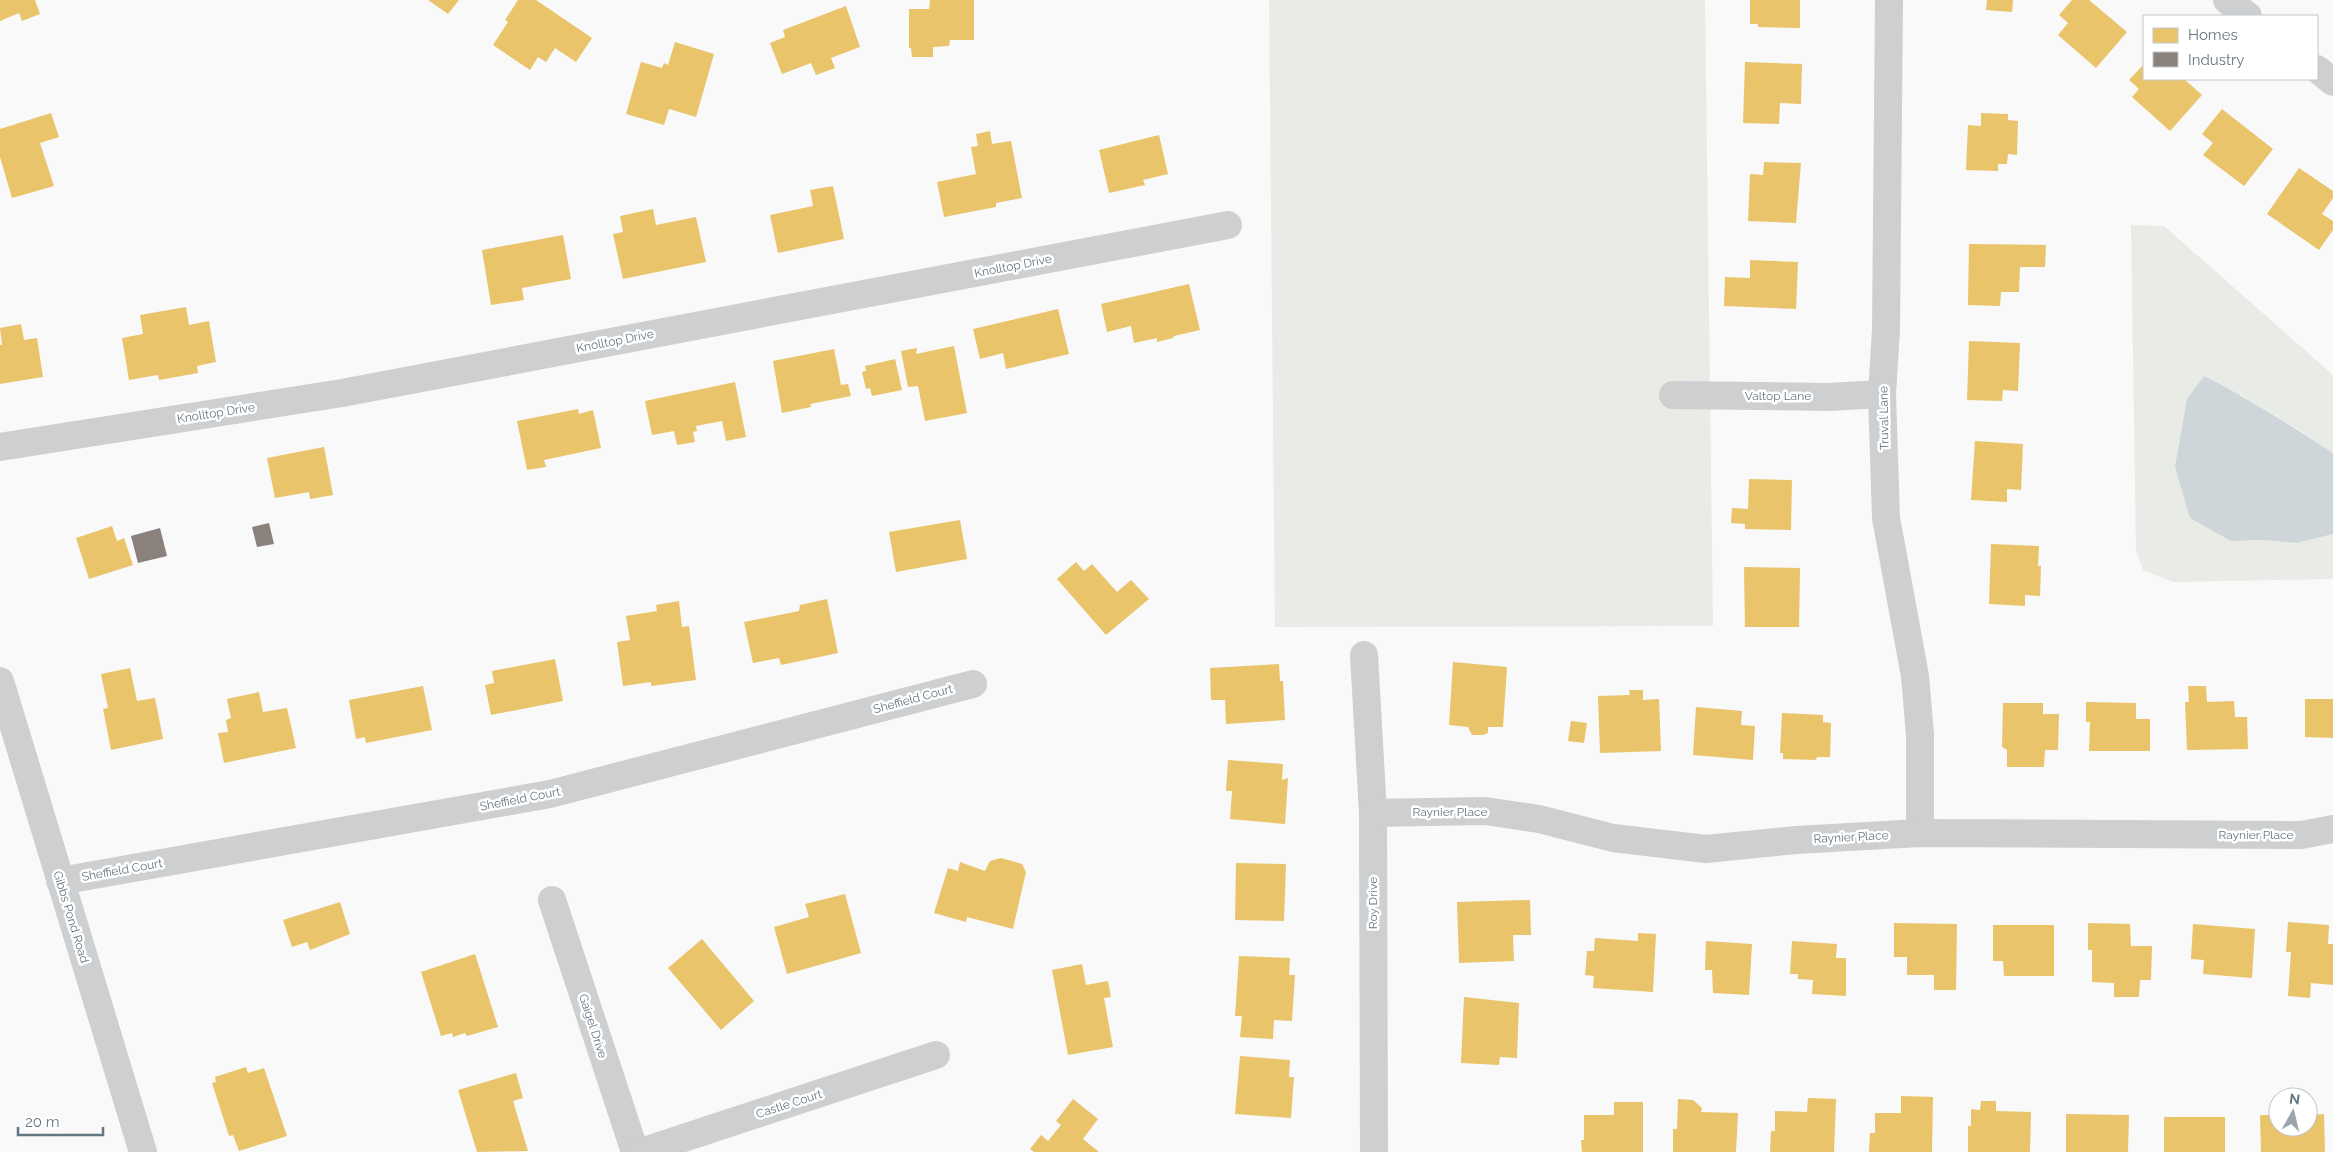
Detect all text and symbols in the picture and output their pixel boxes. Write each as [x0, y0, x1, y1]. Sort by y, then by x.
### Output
legend [2143, 15, 2318, 80]
text: Homes [2188, 26, 2238, 44]
text: Industry [2188, 51, 2244, 69]
street label: Knolltop Drive [973, 252, 1053, 280]
street label: Knolltop Drive [575, 327, 655, 355]
street label: Truval Lane [1876, 386, 1892, 450]
street label: Valtop Lane [1745, 389, 1811, 403]
street label: Knolltop Drive [176, 400, 256, 426]
street label: Sheffield Court [872, 682, 954, 716]
street label: Sheffield Court [479, 784, 561, 814]
street label: Raynier Place [1412, 805, 1488, 819]
street label: Raynier Place [1813, 828, 1889, 846]
street label: Raynier Place [2218, 828, 2294, 842]
street label: Sheffield Court [81, 856, 163, 884]
street label: Gibbs Pond Road [50, 869, 92, 965]
street label: Roy Drive [1366, 877, 1380, 929]
street label: Gaigel Drive [576, 992, 610, 1060]
street label: Castle Court [754, 1087, 824, 1121]
north arrow [2268, 1087, 2318, 1137]
text: N [2288, 1090, 2301, 1108]
scale bar [18, 1104, 102, 1136]
text: 20 m [25, 1113, 60, 1131]

